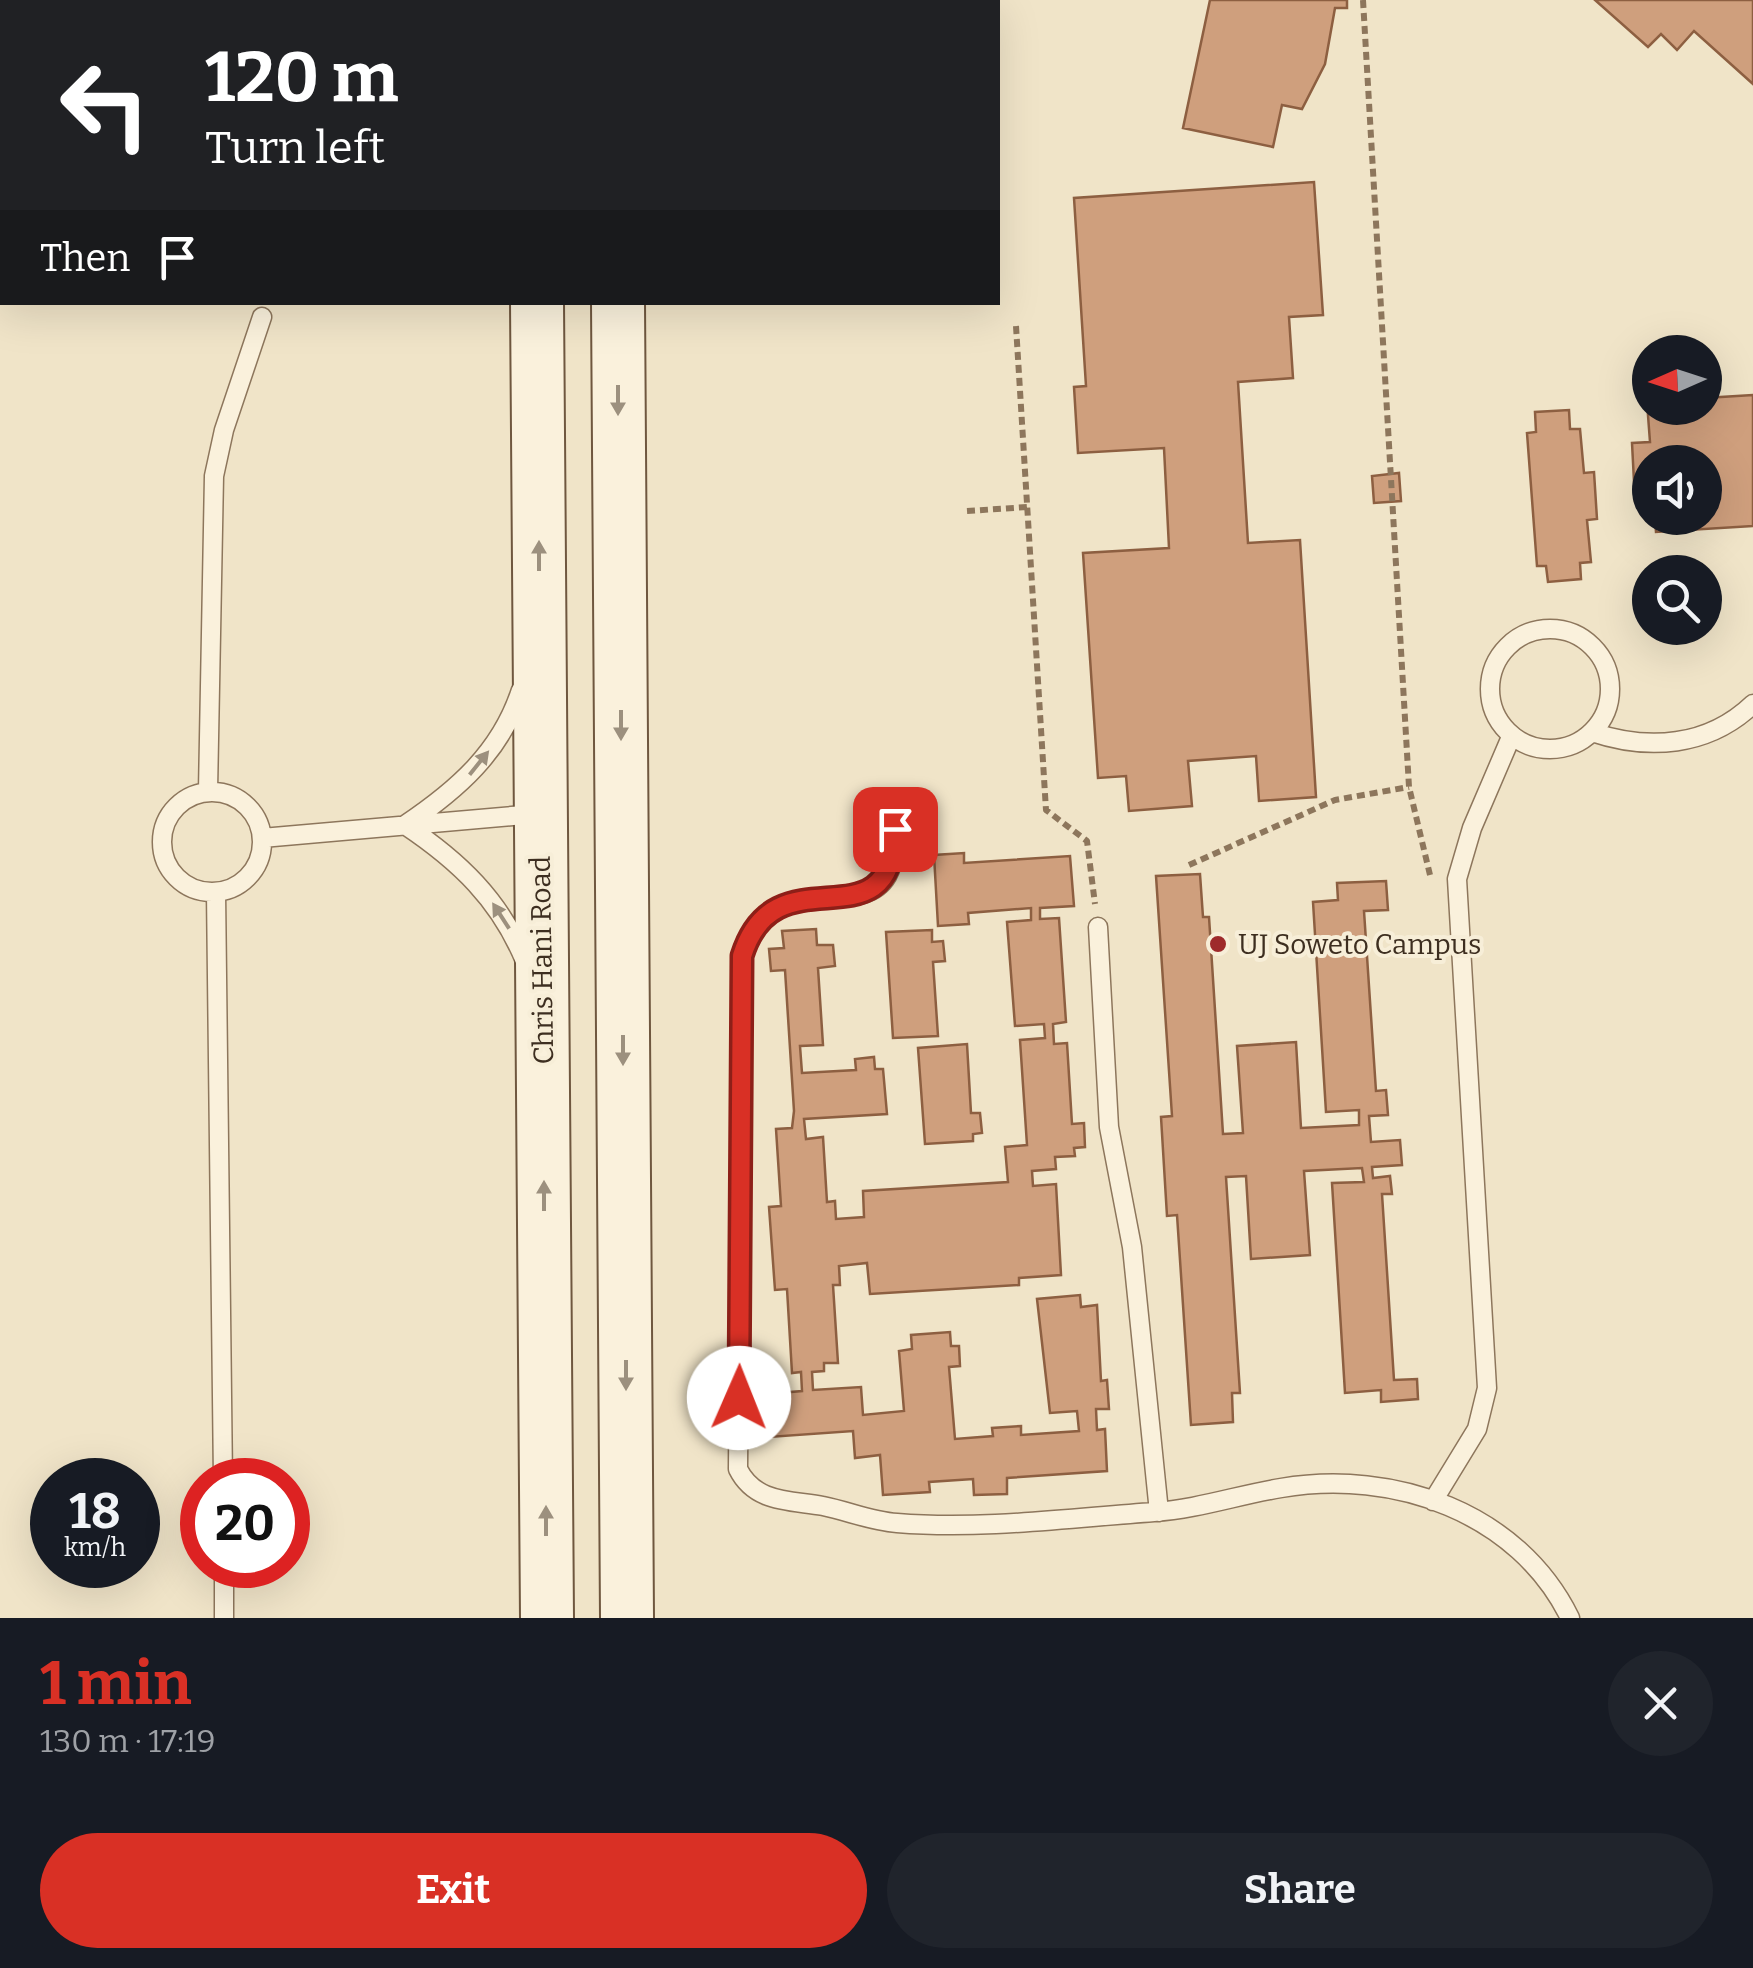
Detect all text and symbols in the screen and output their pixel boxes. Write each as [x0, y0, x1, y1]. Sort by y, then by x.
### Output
text: 120 m [205, 36, 398, 120]
icon: left [40, 40, 170, 170]
text: Turn left [205, 121, 385, 175]
icon: arrive [150, 230, 205, 285]
text: Then [40, 235, 130, 281]
north arrow [1632, 335, 1722, 425]
map controls [1632, 335, 1722, 645]
one-way arrow [611, 384, 627, 416]
button: sound [1632, 445, 1722, 535]
one-way arrow [531, 539, 547, 571]
button: search [1632, 555, 1722, 645]
one-way arrow [613, 709, 629, 741]
one-way arrow [468, 751, 489, 776]
pin [853, 787, 938, 872]
icon: arrive [868, 802, 923, 857]
street label: Chris Hani Road [524, 855, 560, 1065]
one-way arrow [492, 903, 510, 930]
place label: UJ Soweto Campus [1238, 928, 1481, 961]
marker: UJ Soweto Campus [1207, 933, 1229, 955]
one-way arrow [615, 1034, 631, 1066]
one-way arrow [536, 1179, 552, 1211]
position arrow [687, 1346, 791, 1450]
one-way arrow [618, 1359, 634, 1391]
speed limit sign: 20 [180, 1458, 310, 1588]
text: 18 [69, 1481, 121, 1541]
one-way arrow [538, 1504, 554, 1536]
text: km/h [64, 1533, 126, 1563]
text: 1 min [40, 1648, 192, 1720]
button: close [1608, 1651, 1713, 1756]
text: 130 m · 17:19 [40, 1722, 215, 1760]
button: Exit [40, 1833, 867, 1948]
button: Share [887, 1833, 1713, 1948]

